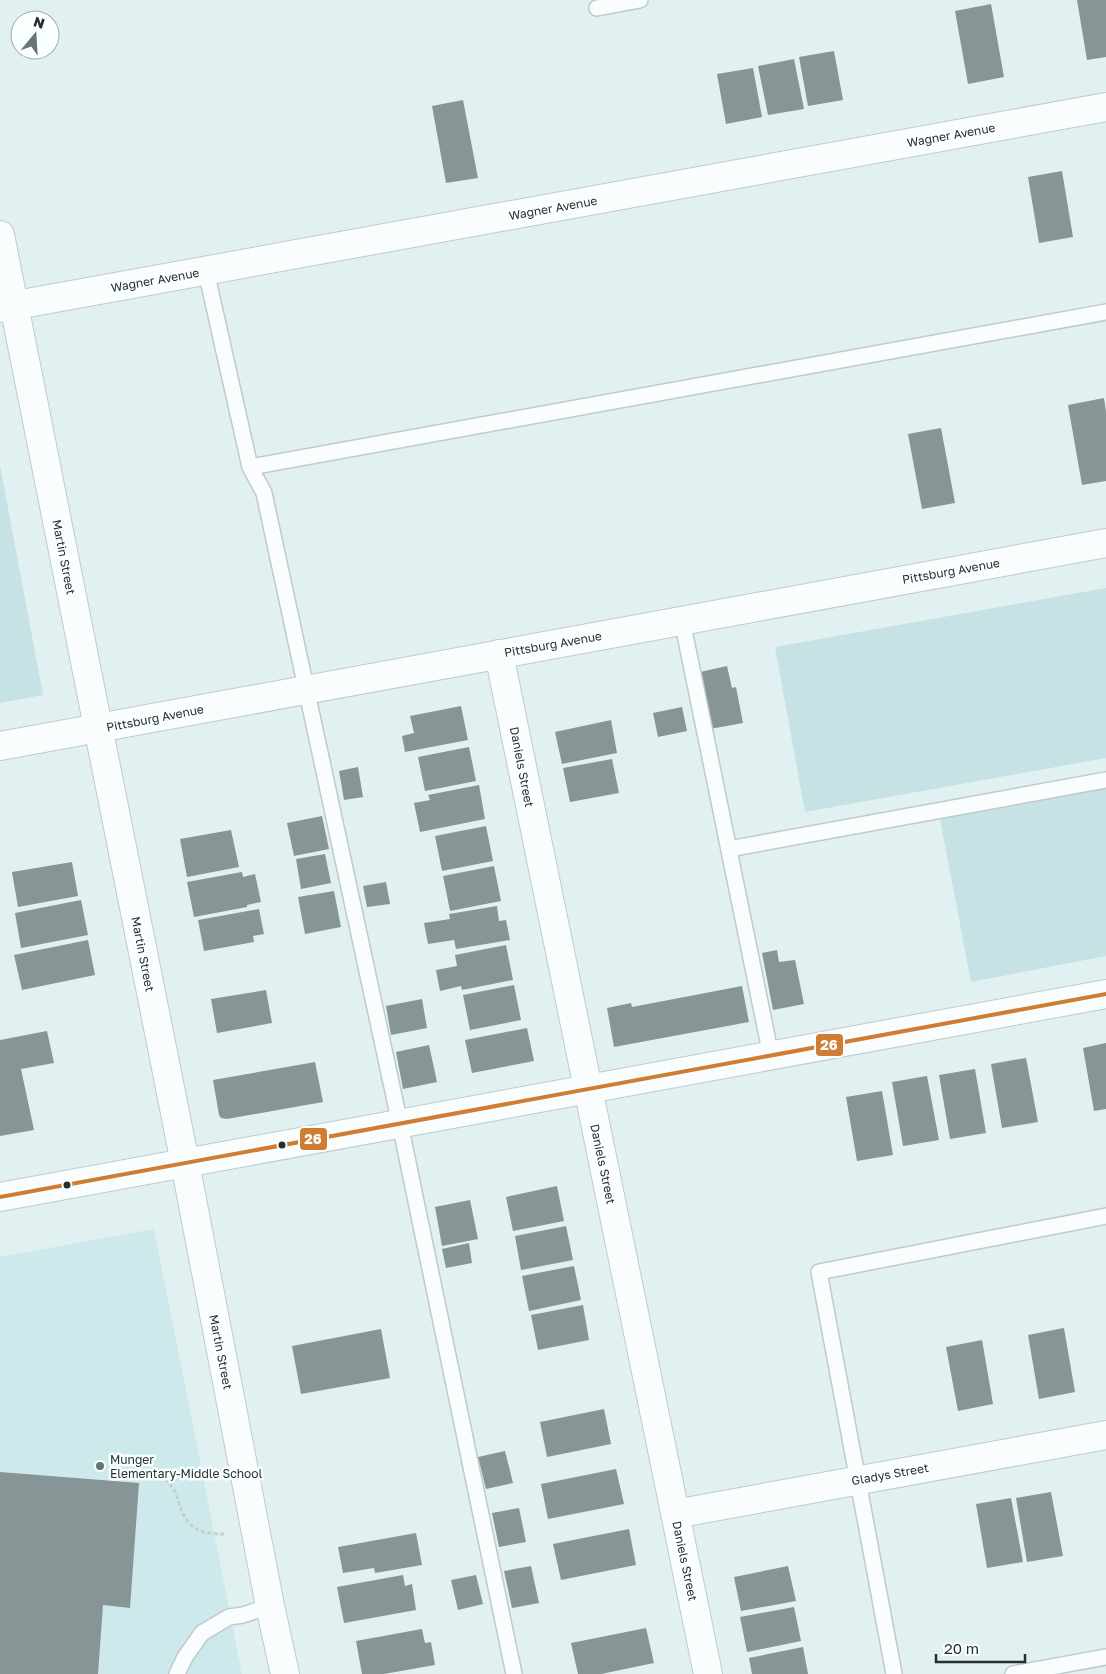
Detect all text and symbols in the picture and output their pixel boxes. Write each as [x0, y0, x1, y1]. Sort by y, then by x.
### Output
north arrow [10, 10, 60, 60]
text: N [31, 12, 47, 32]
street label: Wagner Avenue [906, 120, 996, 150]
street label: Wagner Avenue [508, 193, 598, 223]
street label: Wagner Avenue [110, 265, 200, 295]
street label: Martin Street [49, 518, 79, 596]
street label: Pittsburg Avenue [901, 555, 1001, 587]
street label: Pittsburg Avenue [503, 628, 603, 660]
street label: Pittsburg Avenue [105, 701, 205, 735]
street label: Daniels Street [507, 726, 537, 809]
street label: Martin Street [128, 915, 158, 993]
line badge: 26 [815, 1033, 844, 1057]
text: 26 [820, 1036, 838, 1053]
street label: Daniels Street [587, 1123, 619, 1206]
line badge: 26 [299, 1127, 328, 1151]
text: 26 [304, 1130, 322, 1147]
unlabelled marker [277, 1140, 287, 1150]
unlabelled marker [62, 1180, 72, 1190]
street label: Martin Street [206, 1313, 236, 1391]
place label: Munger Elementary-Middle School [110, 1452, 262, 1481]
marker: Munger Elementary-Middle School [94, 1460, 106, 1472]
street label: Gladys Street [850, 1460, 930, 1488]
street label: Daniels Street [669, 1520, 701, 1603]
scale bar [936, 1632, 1025, 1664]
text: 20 m [944, 1639, 979, 1657]

